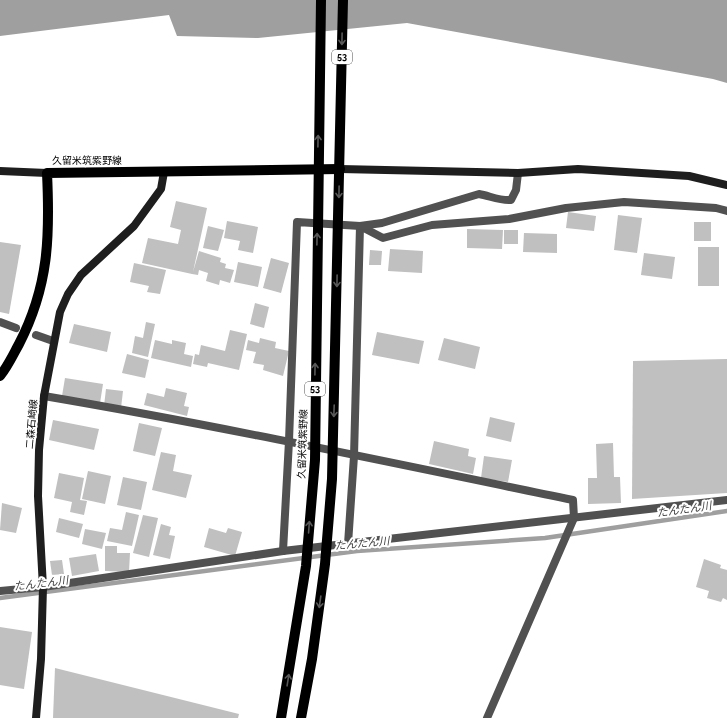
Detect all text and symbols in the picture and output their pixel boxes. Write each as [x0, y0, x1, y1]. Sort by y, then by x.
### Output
one-way arrow [338, 32, 346, 45]
road number: 53 [332, 50, 352, 64]
one-way arrow [314, 135, 322, 148]
street label: 久留米筑紫野線 [52, 155, 122, 166]
one-way arrow [335, 185, 343, 198]
one-way arrow [313, 233, 321, 246]
one-way arrow [333, 274, 341, 287]
one-way arrow [312, 363, 319, 376]
road number: 53 [305, 382, 325, 396]
street label: 二森石崎線 [24, 399, 39, 449]
one-way arrow [330, 404, 338, 417]
street label: 久留米筑紫野線 [296, 409, 309, 479]
water label: たんたん川 [656, 499, 713, 520]
one-way arrow [306, 521, 313, 534]
water label: たんたん川 [334, 535, 391, 552]
water label: たんたん川 [13, 574, 70, 593]
one-way arrow [316, 595, 324, 608]
one-way arrow [284, 674, 292, 687]

